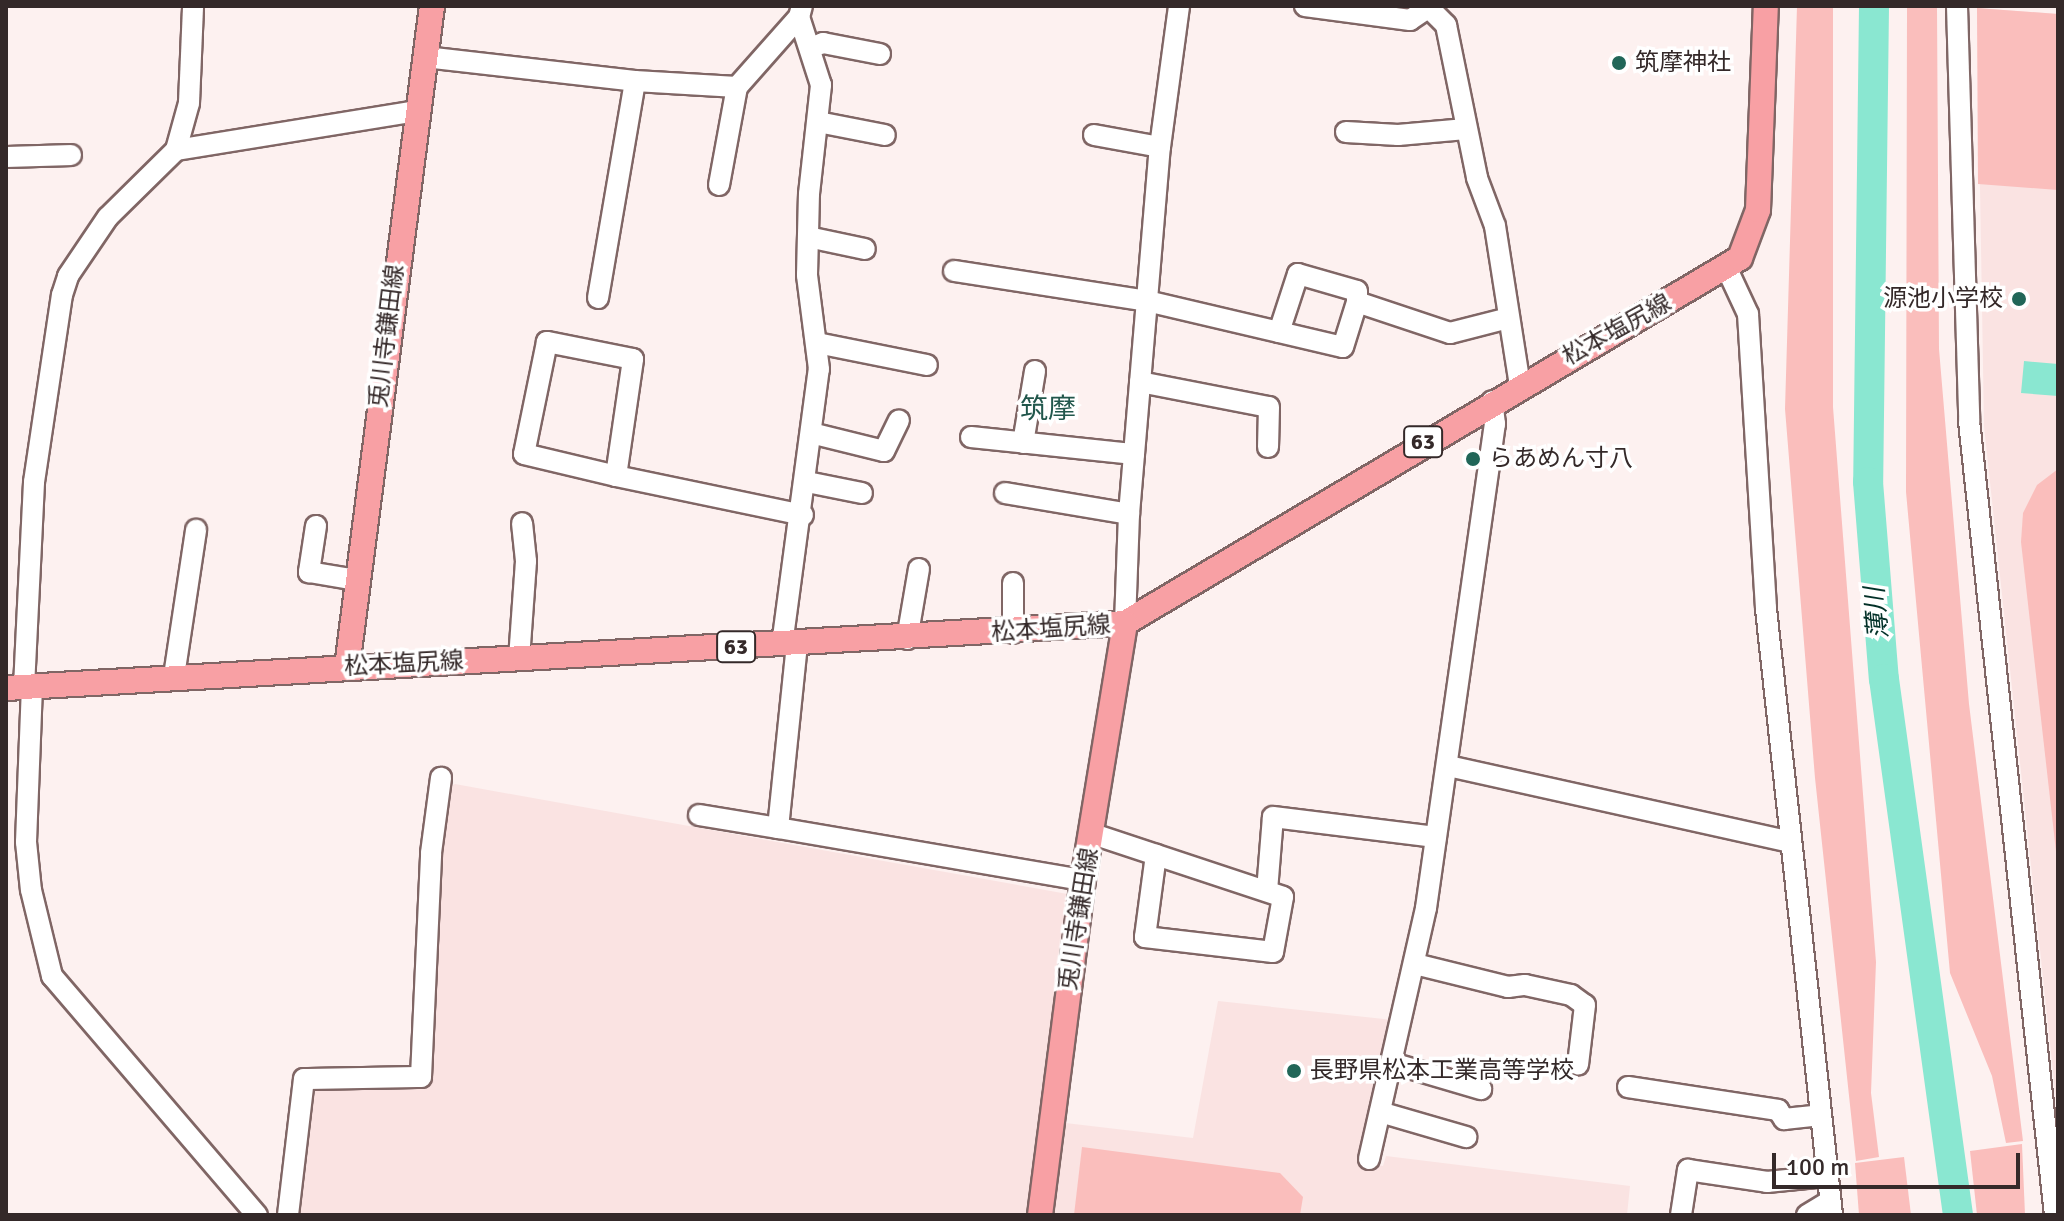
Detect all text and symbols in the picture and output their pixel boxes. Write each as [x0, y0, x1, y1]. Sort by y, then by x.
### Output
place label: 筑摩神社 [1635, 49, 1731, 77]
marker: 筑摩神社 [1610, 54, 1628, 72]
street label: 兎川寺鎌田線 [364, 263, 410, 409]
place label: 源池小学校 [1883, 285, 2003, 313]
street label: 松本塩尻線 [1558, 288, 1676, 372]
marker: 源池小学校 [2010, 290, 2028, 308]
district label: 筑摩 [1020, 392, 1076, 426]
road number: 63 [1403, 424, 1443, 460]
place label: らあめん寸八 [1489, 445, 1633, 473]
marker: らあめん寸八 [1464, 450, 1482, 468]
water label: 薄川 [1860, 586, 1896, 640]
street label: 松本塩尻線 [990, 610, 1112, 648]
road number: 63 [716, 629, 756, 665]
street label: 松本塩尻線 [343, 646, 465, 682]
street label: 兎川寺鎌田線 [1054, 846, 1104, 992]
place label: 長野県松本工業高等学校 [1310, 1057, 1574, 1085]
marker: 長野県松本工業高等学校 [1285, 1062, 1303, 1080]
scale bar [1776, 1137, 2024, 1187]
text: 100 m [1786, 1152, 1849, 1182]

